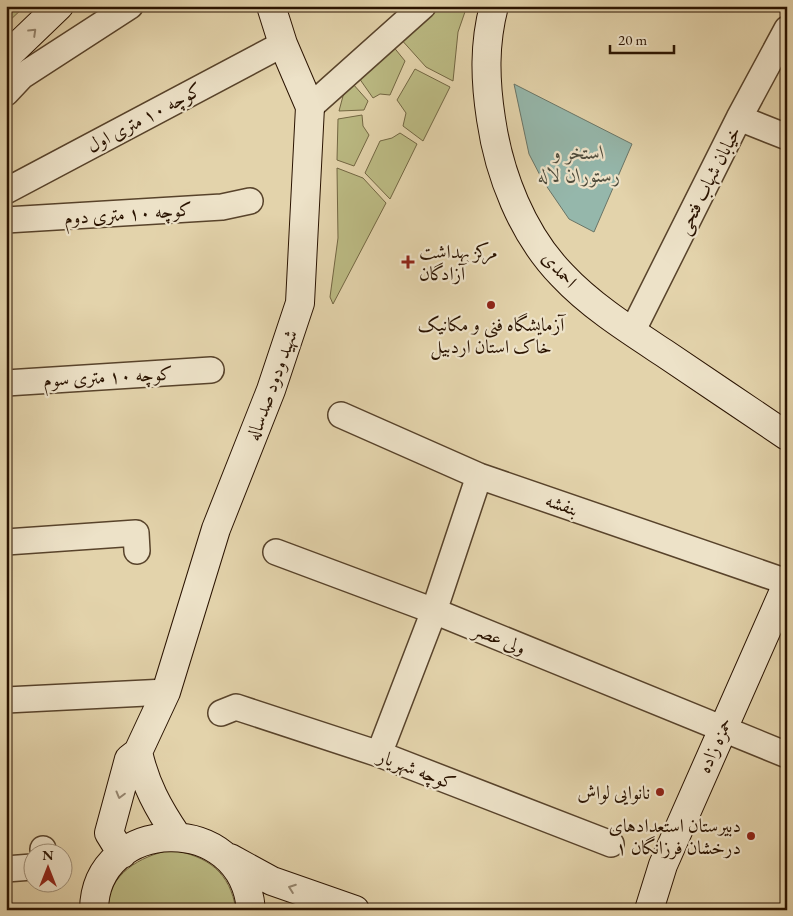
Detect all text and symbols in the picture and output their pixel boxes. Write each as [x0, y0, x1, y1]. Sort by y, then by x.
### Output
scale bar [610, 22, 674, 54]
one-way arrow [27, 29, 36, 38]
text: 20 m [618, 30, 647, 49]
street label: کوچه ۱۰ متری اول [82, 77, 207, 159]
street label: خیابان شهاب فتحی [671, 122, 747, 239]
water label: استخر و رستوران لاله [538, 139, 620, 188]
street label: کوچه ۱۰ متری دوم [63, 197, 193, 234]
place label: مرکز بهداشت آزادگان [419, 239, 498, 286]
street label: احمدی [536, 246, 583, 293]
marker: مرکز بهداشت آزادگان [401, 255, 415, 269]
marker: آزمایشگاه فنی و مکانیک خاک استان اردبیل [485, 299, 497, 311]
place label: آزمایشگاه فنی و مکانیک خاک استان اردبیل [418, 312, 566, 360]
street label: شهید ودود صدساله [240, 326, 303, 444]
street label: کوچه ۱۰ متری سوم [43, 361, 174, 396]
street label: بنفشه [542, 487, 582, 522]
street label: ولی عصر [468, 616, 530, 660]
street label: حمزه زاده [691, 713, 738, 777]
street label: کوچه شهریار [372, 743, 459, 797]
place label: نانوایی لواش [577, 780, 650, 806]
marker: نانوایی لواش [654, 786, 666, 798]
one-way arrow [115, 790, 125, 798]
place label: دبیرستان استعدادهای درخشان فرزانگان ۱ [608, 813, 741, 860]
marker: دبیرستان استعدادهای درخشان فرزانگان ۱ [745, 830, 757, 842]
north arrow [22, 844, 72, 894]
text: N [42, 846, 54, 864]
one-way arrow [289, 884, 297, 894]

